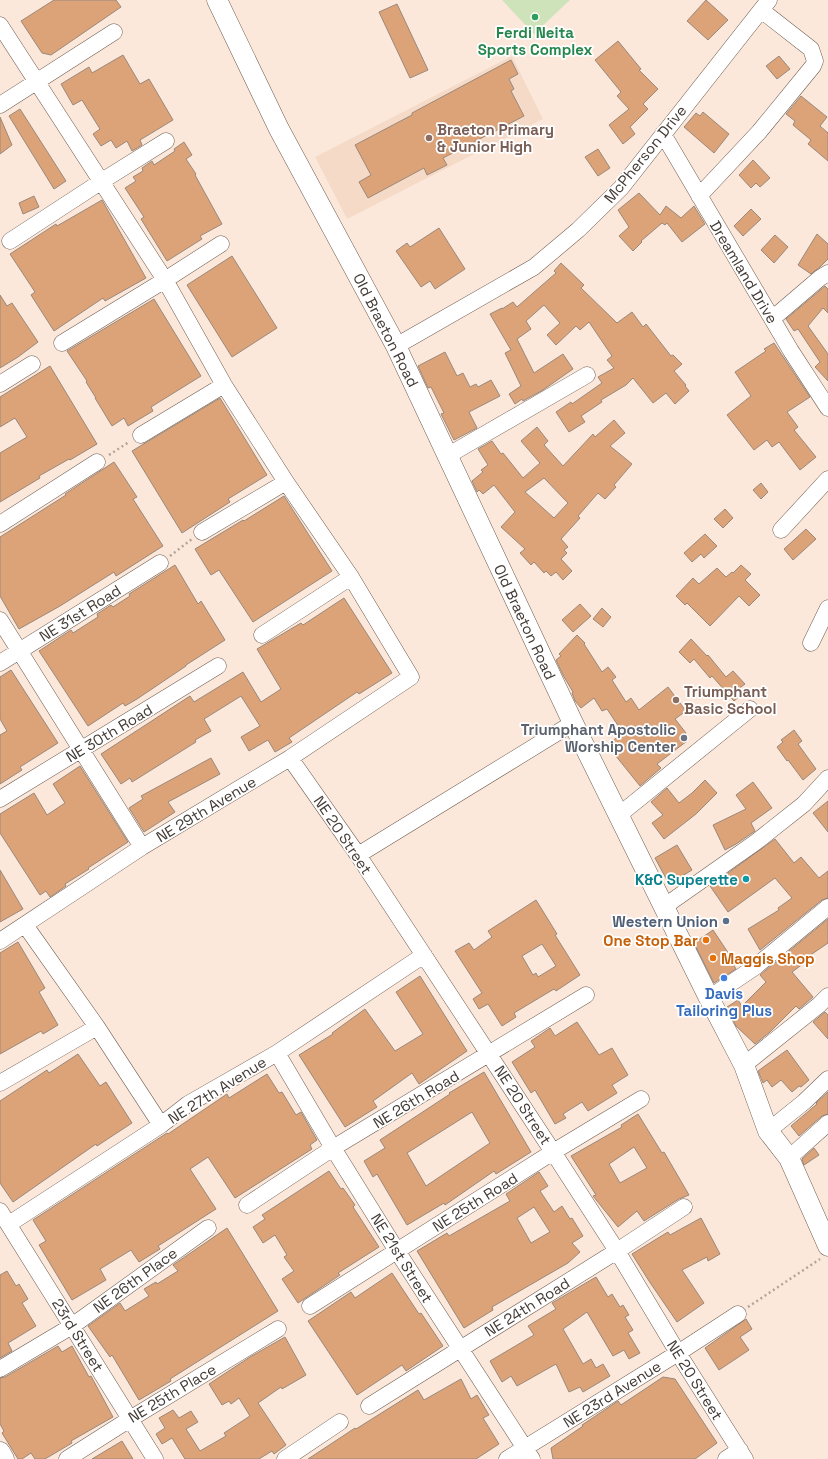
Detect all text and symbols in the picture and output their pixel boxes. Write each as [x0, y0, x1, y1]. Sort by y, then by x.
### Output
marker: Ferdi Neita Sports Complex [530, 12, 540, 22]
place label: Ferdi Neita Sports Complex [478, 23, 592, 59]
street label: McPherson Drive [600, 101, 690, 207]
place label: Braeton Primary & Junior High [437, 120, 554, 156]
marker: Braeton Primary & Junior High [424, 133, 434, 143]
street label: Dreamland Drive [706, 217, 782, 327]
street label: Old Braeton Road [349, 270, 423, 390]
street label: Old Braeton Road [490, 561, 560, 683]
street label: NE 31st Road [36, 580, 124, 646]
place label: Triumphant Basic School [684, 682, 777, 718]
marker: Triumphant Basic School [671, 695, 681, 705]
street label: NE 30th Road [62, 700, 156, 766]
place label: Triumphant Apostolic Worship Center [521, 720, 676, 756]
marker: Triumphant Apostolic Worship Center [679, 733, 689, 743]
street label: NE 29th Avenue [153, 772, 259, 846]
street label: NE 20 Street [310, 792, 376, 878]
place label: K&C Superette [635, 870, 738, 889]
marker: K&C Superette [741, 874, 751, 884]
place label: Western Union [612, 912, 718, 931]
marker: Western Union [721, 916, 731, 926]
place label: One Stop Bar [603, 931, 698, 950]
marker: One Stop Bar [701, 935, 711, 945]
place label: Maggis Shop [721, 949, 815, 968]
marker: Maggis Shop [708, 953, 718, 963]
marker: Davis Tailoring Plus [719, 973, 729, 983]
place label: Davis Tailoring Plus [676, 984, 772, 1020]
street label: NE 27th Avenue [164, 1052, 270, 1128]
street label: NE 20 Street [490, 1062, 556, 1148]
street label: NE 26th Road [369, 1066, 463, 1132]
street label: NE 25th Road [429, 1168, 521, 1236]
street label: NE 21st Street [367, 1210, 437, 1306]
street label: NE 26th Place [89, 1243, 181, 1317]
street label: NE 24th Road [481, 1273, 573, 1341]
street label: 23rd Street [48, 1295, 108, 1375]
street label: NE 20 Street [663, 1337, 727, 1424]
street label: NE 23rd Avenue [559, 1356, 665, 1432]
street label: NE 25th Place [125, 1359, 220, 1427]

